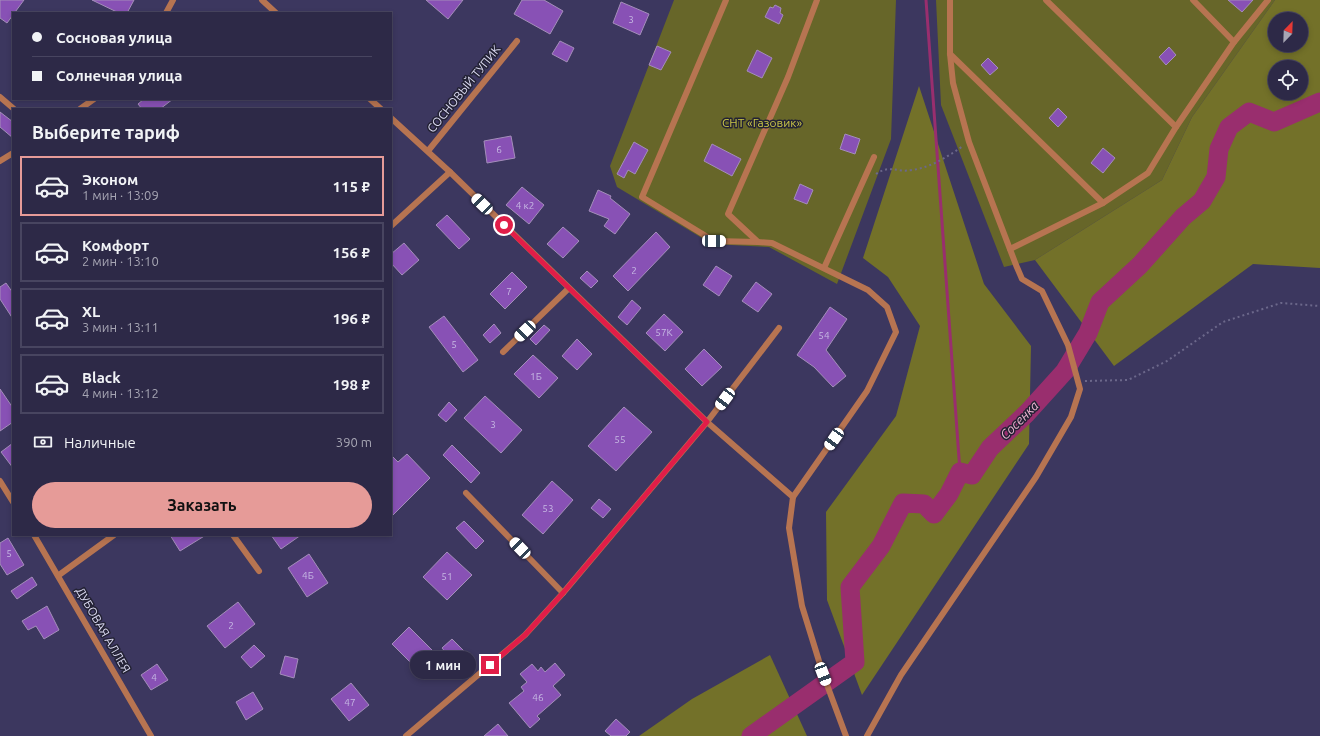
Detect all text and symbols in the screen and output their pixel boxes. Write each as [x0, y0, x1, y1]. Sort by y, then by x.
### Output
north arrow [1268, 12, 1308, 52]
map controls [1268, 12, 1308, 100]
house number: 3 [628, 14, 634, 25]
text: Сосновая улица [56, 29, 172, 46]
street label: СОСНОВЫЙ ТУПИК [424, 42, 503, 135]
button: locate [1268, 60, 1308, 100]
text: Солнечная улица [56, 67, 182, 84]
park label: СНТ «Газовик» [722, 116, 802, 129]
text: Выберите тариф [32, 122, 180, 142]
house number: 6 [496, 144, 502, 155]
icon: car [34, 168, 70, 204]
text: Эконом [82, 171, 138, 188]
text: 115 ₽ [333, 178, 370, 195]
text: 1 мин · 13:09 [82, 188, 159, 202]
car [469, 191, 495, 217]
house number: 4 к2 [516, 200, 534, 211]
route start [495, 216, 513, 234]
icon: car [34, 234, 70, 270]
car [702, 235, 726, 247]
text: Комфорт [82, 237, 149, 254]
text: 156 ₽ [333, 244, 370, 261]
text: 2 мин · 13:10 [82, 254, 159, 268]
house number: 2 [631, 265, 637, 276]
house number: 7 [506, 286, 512, 297]
icon: car [34, 300, 70, 336]
text: XL [82, 303, 100, 320]
text: 196 ₽ [333, 310, 370, 327]
car [512, 318, 538, 344]
text: 3 мин · 13:11 [82, 320, 159, 334]
house number: 57К [655, 327, 673, 338]
house number: 54 [818, 330, 830, 341]
house number: 5 [451, 339, 457, 350]
icon: car [34, 366, 70, 402]
text: Black [82, 369, 121, 386]
house number: 1Б [530, 371, 542, 382]
text: 198 ₽ [333, 376, 370, 393]
text: 4 мин · 13:12 [82, 386, 159, 400]
car [713, 386, 737, 412]
water label: Сосенка [997, 398, 1041, 442]
house number: 3 [490, 419, 496, 430]
car [822, 426, 846, 452]
icon: cash [32, 431, 54, 453]
text: Наличные [64, 434, 136, 451]
house number: 55 [614, 434, 626, 445]
text: 390 m [336, 435, 372, 449]
button: Заказать [32, 482, 372, 528]
house number: 53 [542, 503, 554, 514]
car [507, 535, 533, 561]
house number: 5 [6, 548, 12, 559]
house number: 4Б [302, 570, 314, 581]
house number: 51 [441, 571, 453, 582]
street label: ДУБОВАЯ АЛЛЕЯ [74, 585, 133, 675]
house number: 2 [228, 620, 234, 631]
callout: 1 мин [410, 651, 476, 679]
route end [481, 656, 499, 674]
text: 1 мин [425, 658, 461, 672]
car [813, 661, 833, 687]
house number: 4 [151, 672, 157, 683]
house number: 46 [532, 692, 544, 703]
house number: 47 [344, 697, 356, 708]

